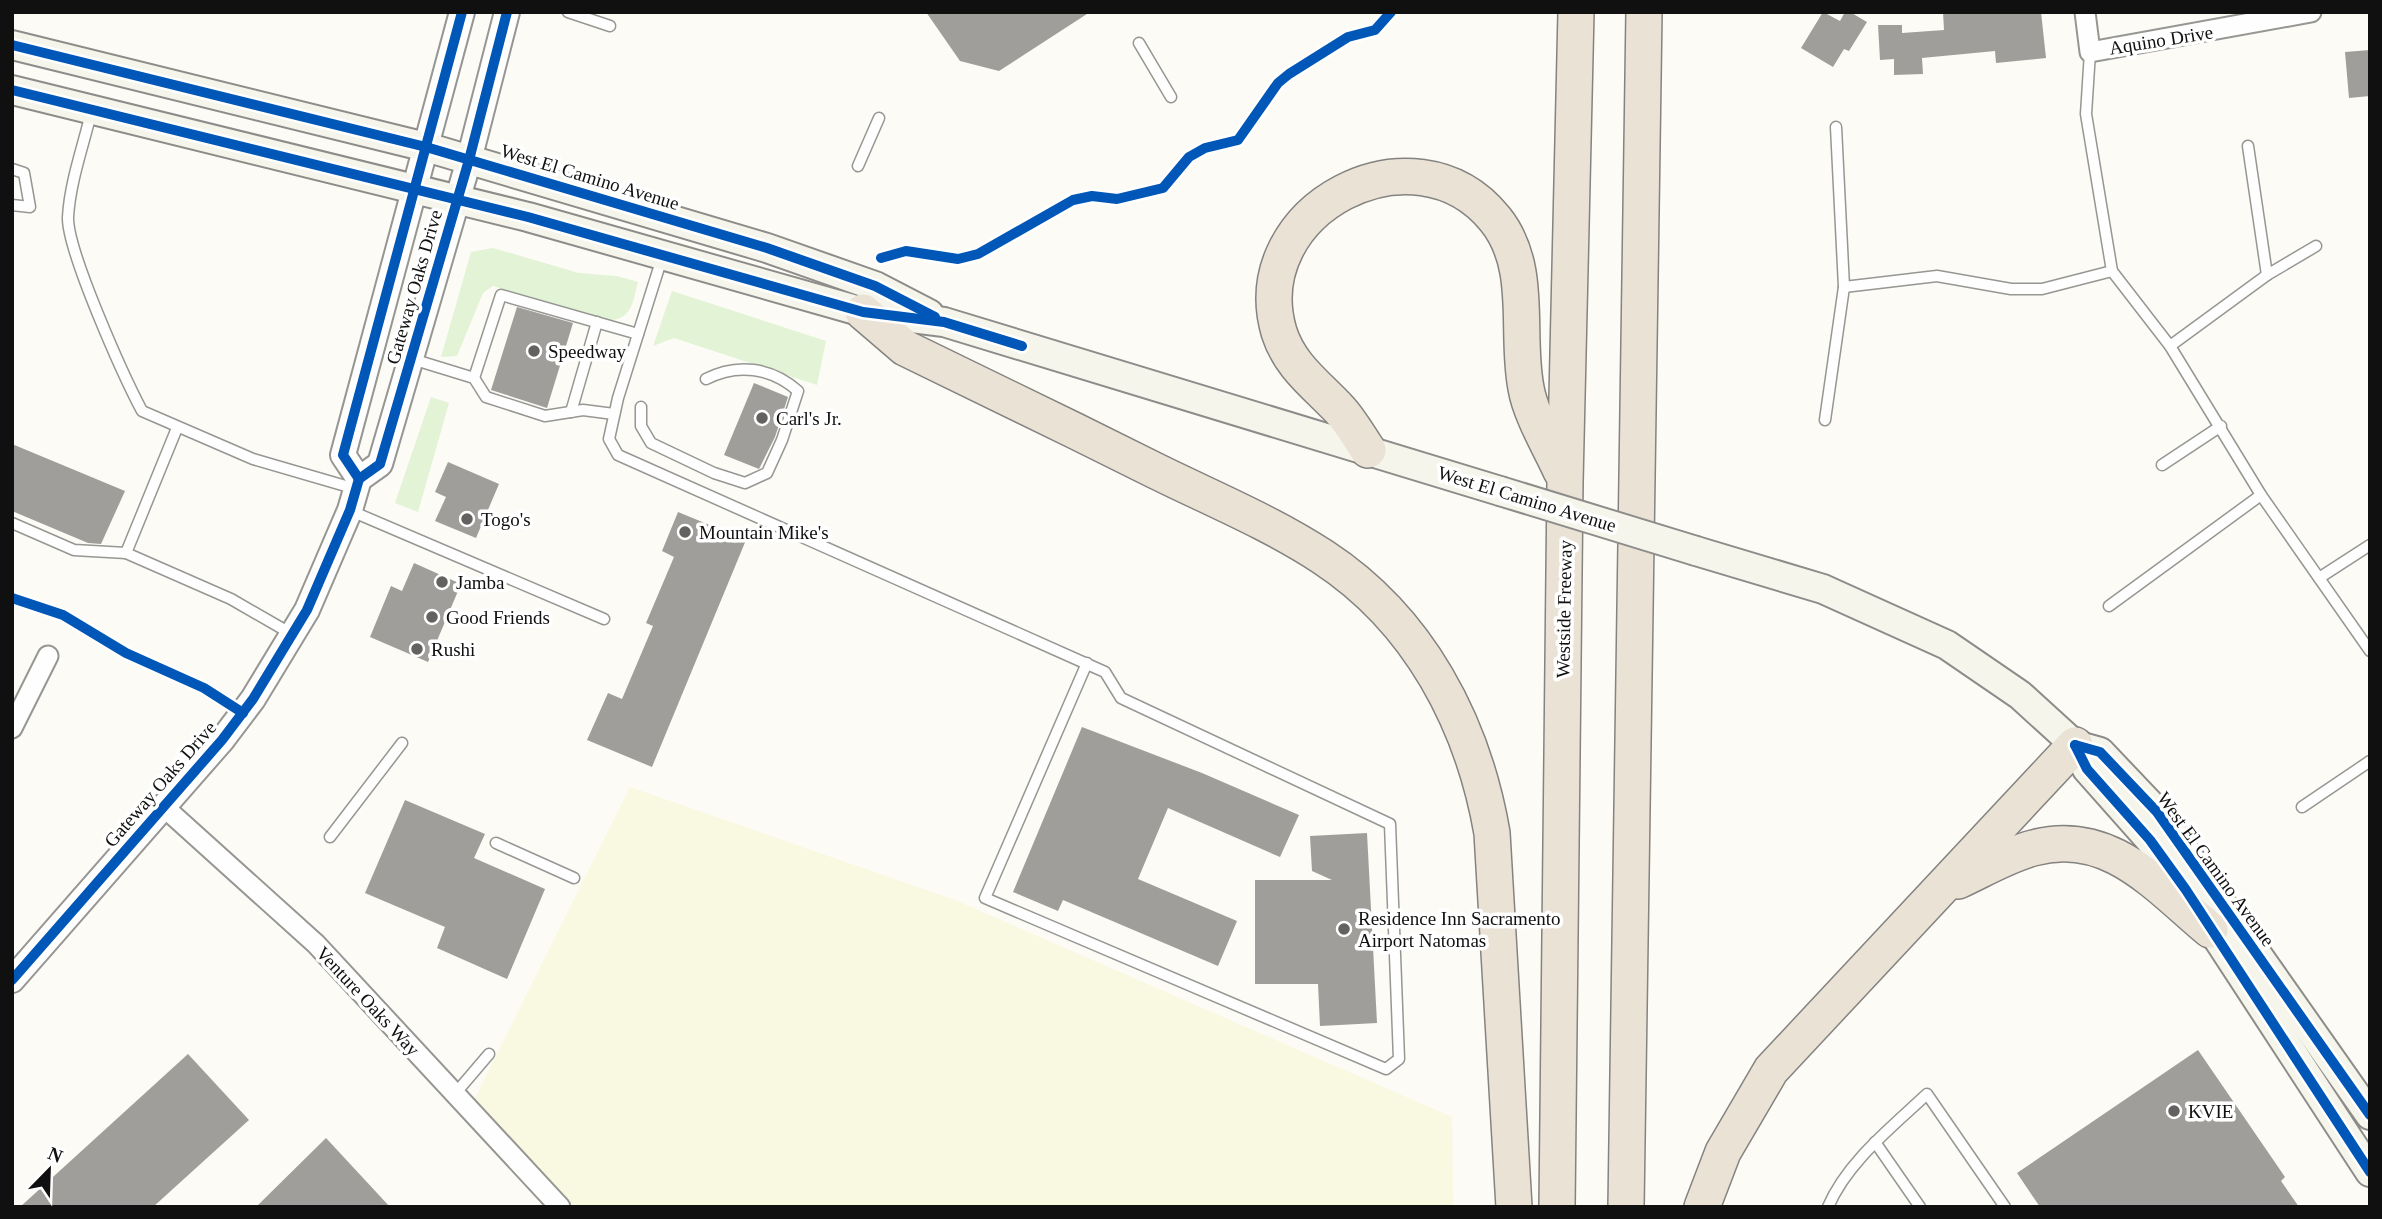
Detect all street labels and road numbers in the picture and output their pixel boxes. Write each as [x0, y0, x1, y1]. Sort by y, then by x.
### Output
street label: Aquino Drive [2107, 21, 2215, 59]
street label: West El Camino Avenue [498, 140, 682, 214]
street label: Gateway Oaks Drive [382, 208, 446, 366]
street label: West El Camino Avenue [1435, 462, 1619, 536]
street label: Westside Freeway [1552, 539, 1576, 678]
street label: Gateway Oaks Drive [100, 717, 220, 851]
street label: West El Camino Avenue [2153, 788, 2279, 950]
street label: Venture Oaks Way [312, 942, 424, 1060]

